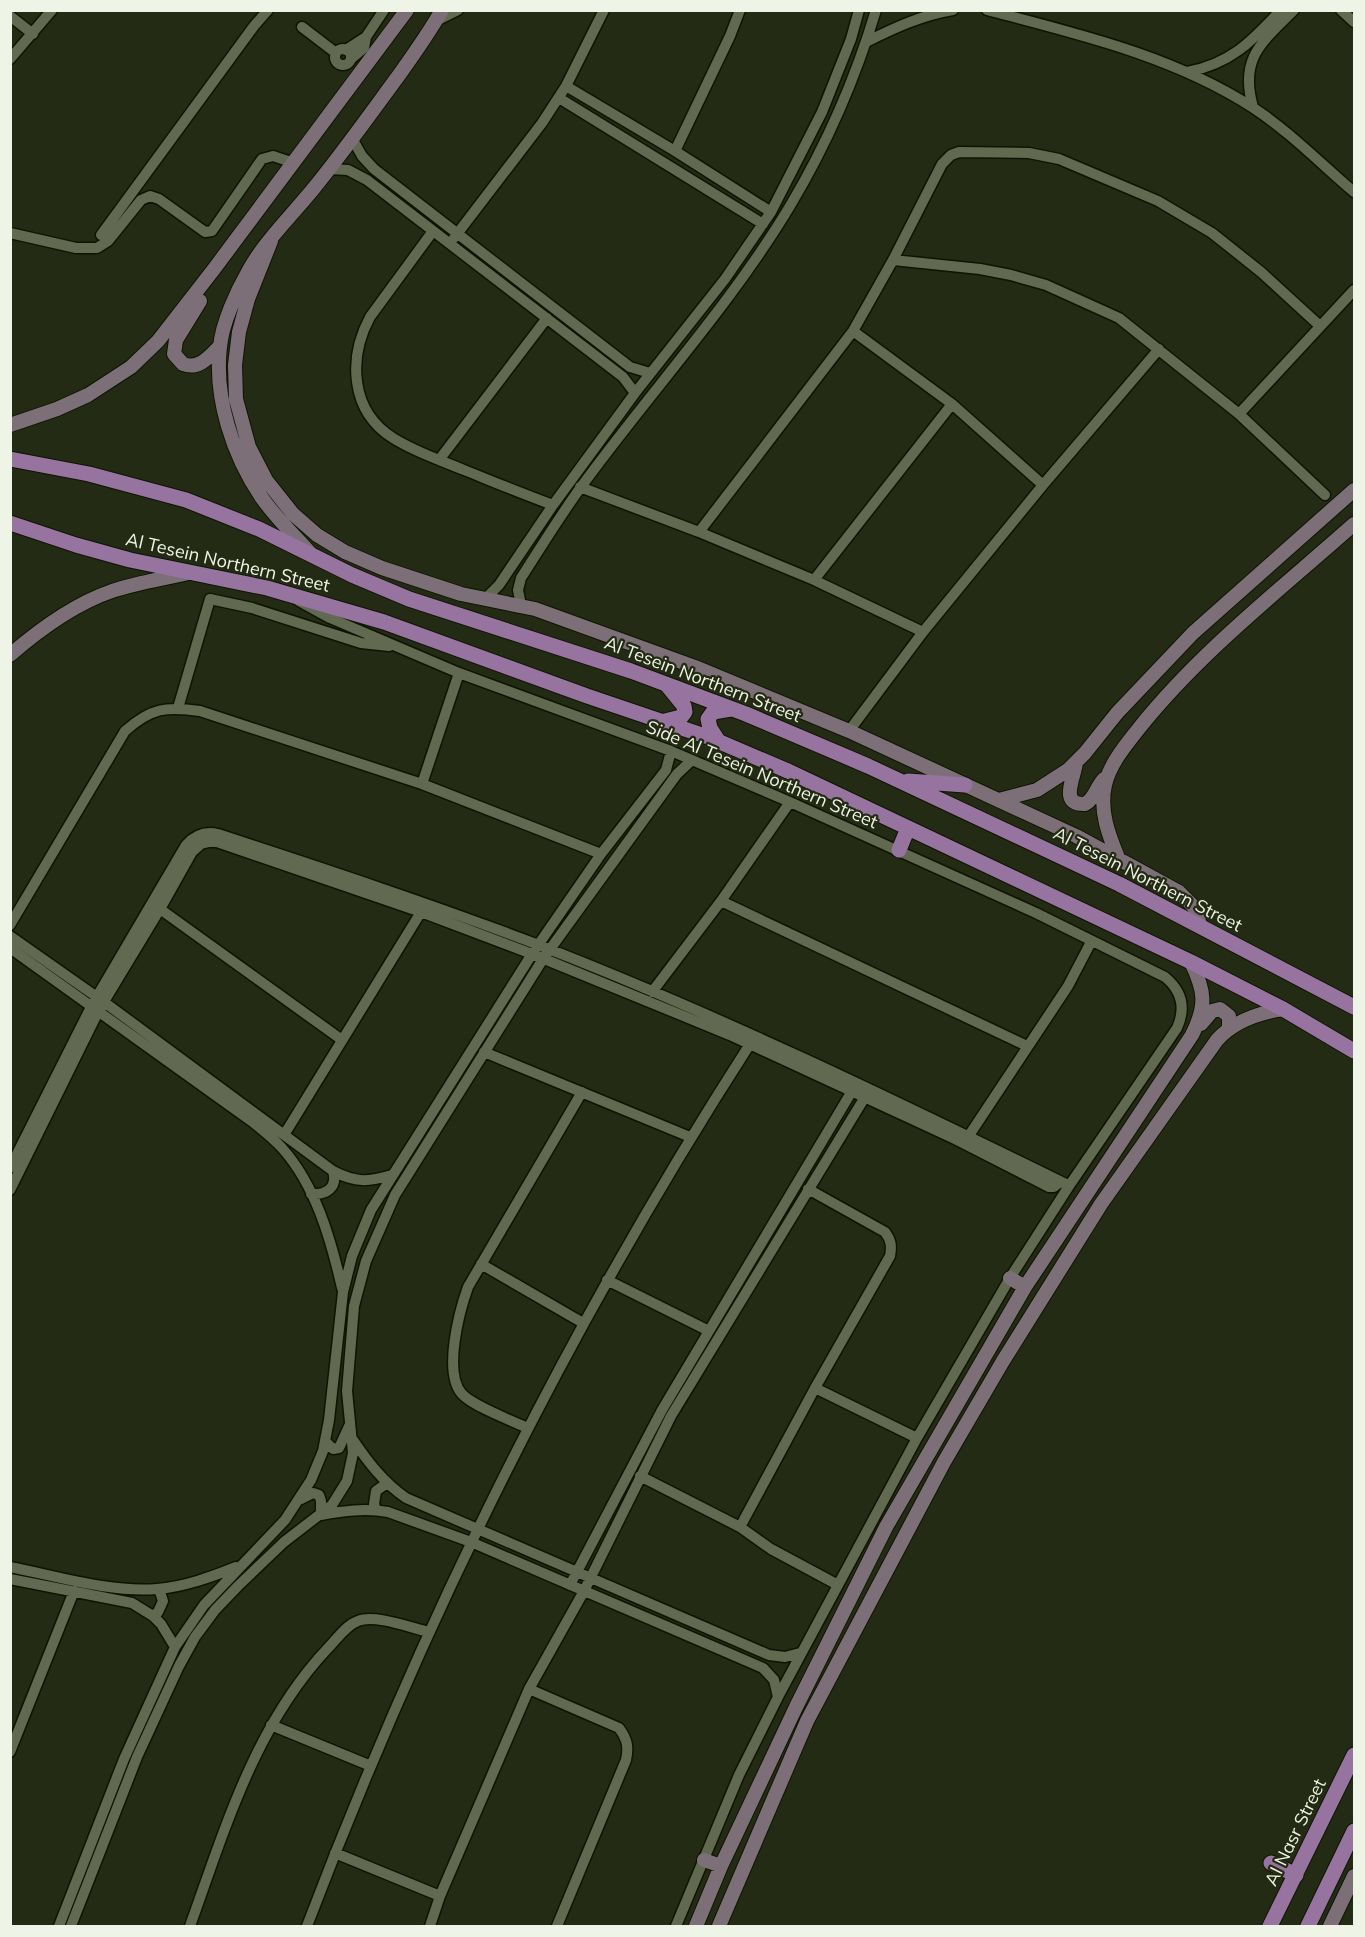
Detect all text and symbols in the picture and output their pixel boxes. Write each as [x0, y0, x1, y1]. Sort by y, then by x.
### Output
street label: Al Tesein Northern Street [124, 527, 332, 597]
street label: Al Tesein Northern Street [601, 631, 805, 727]
street label: Side Al Tesein Northern Street [643, 715, 881, 833]
street label: Al Tesein Northern Street [1050, 821, 1246, 937]
street label: Al Nasr Street [1259, 1775, 1331, 1889]

